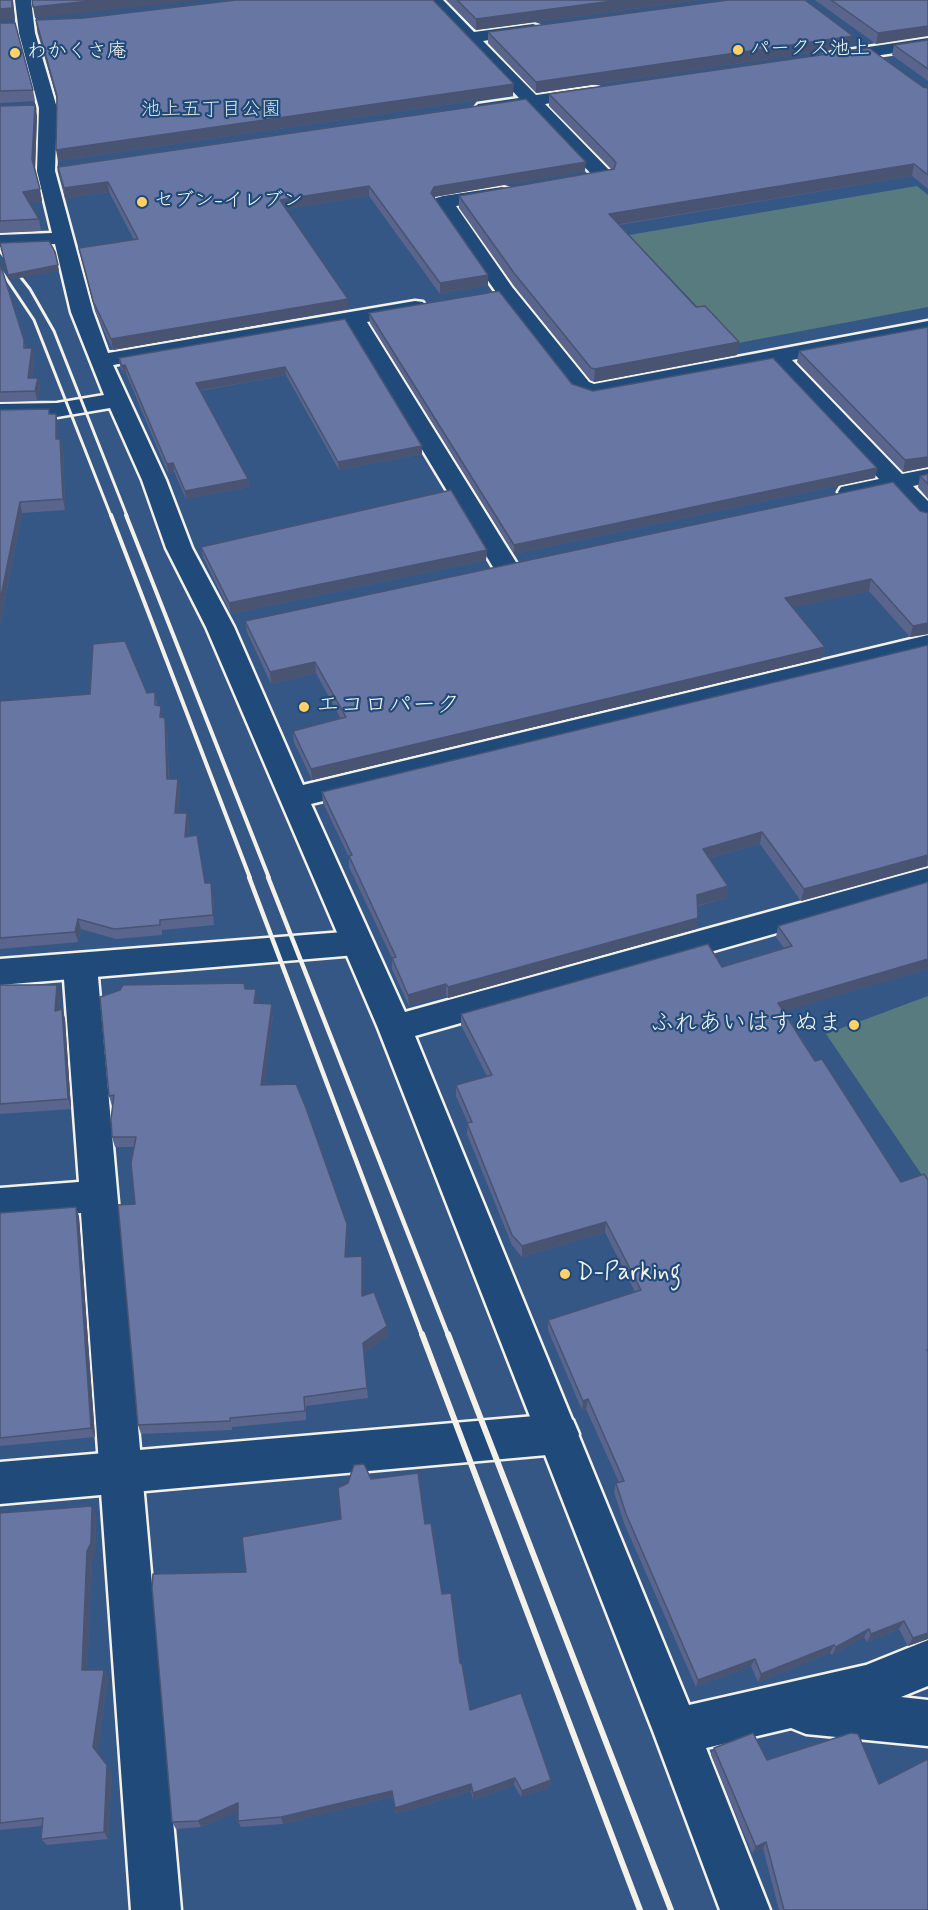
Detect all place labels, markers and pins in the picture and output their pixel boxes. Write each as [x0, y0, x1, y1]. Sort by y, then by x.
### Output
place label: パークス池上 [750, 38, 870, 62]
place label: わかくさ庵 [27, 41, 127, 65]
marker: パークス池上 [731, 43, 745, 57]
marker: わかくさ庵 [8, 46, 22, 60]
place label: セブン-イレブン [154, 190, 303, 214]
marker: セブン-イレブン [135, 195, 149, 209]
place label: エコロパーク [316, 693, 460, 721]
marker: エコロパーク [297, 700, 311, 714]
place label: ふれあいはすぬま [650, 1011, 842, 1039]
marker: ふれあいはすぬま [847, 1018, 861, 1032]
place label: D-Parking [577, 1260, 681, 1288]
marker: D-Parking [558, 1267, 572, 1281]

